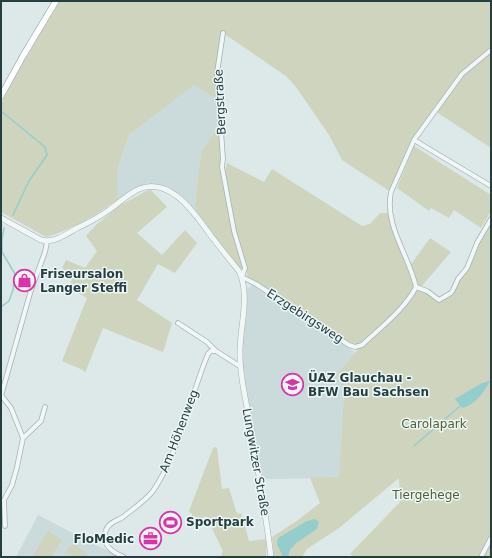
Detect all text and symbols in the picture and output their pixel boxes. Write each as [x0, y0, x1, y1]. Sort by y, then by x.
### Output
street label: Bergstraße [211, 69, 229, 135]
place label: Friseursalon Langer Steffi [40, 267, 127, 295]
shop icon: Friseursalon Langer Steffi [11, 268, 37, 294]
street label: Erzgebirgsweg [264, 286, 346, 346]
place label: ÜAZ Glauchau - BFW Bau Sachsen [308, 370, 429, 399]
school or university icon: ÜAZ Glauchau - BFW Bau Sachsen [279, 372, 305, 398]
street label: Am Höhenweg [157, 388, 201, 474]
street label: Lungwitzer Straße [240, 407, 272, 517]
park label: Carolapark [401, 417, 467, 431]
park label: Tiergehege [391, 488, 460, 502]
sports icon: Sportpark [158, 509, 184, 535]
place label: Sportpark [186, 515, 255, 529]
office icon: FloMedic [137, 526, 163, 552]
place label: FloMedic [74, 532, 134, 546]

